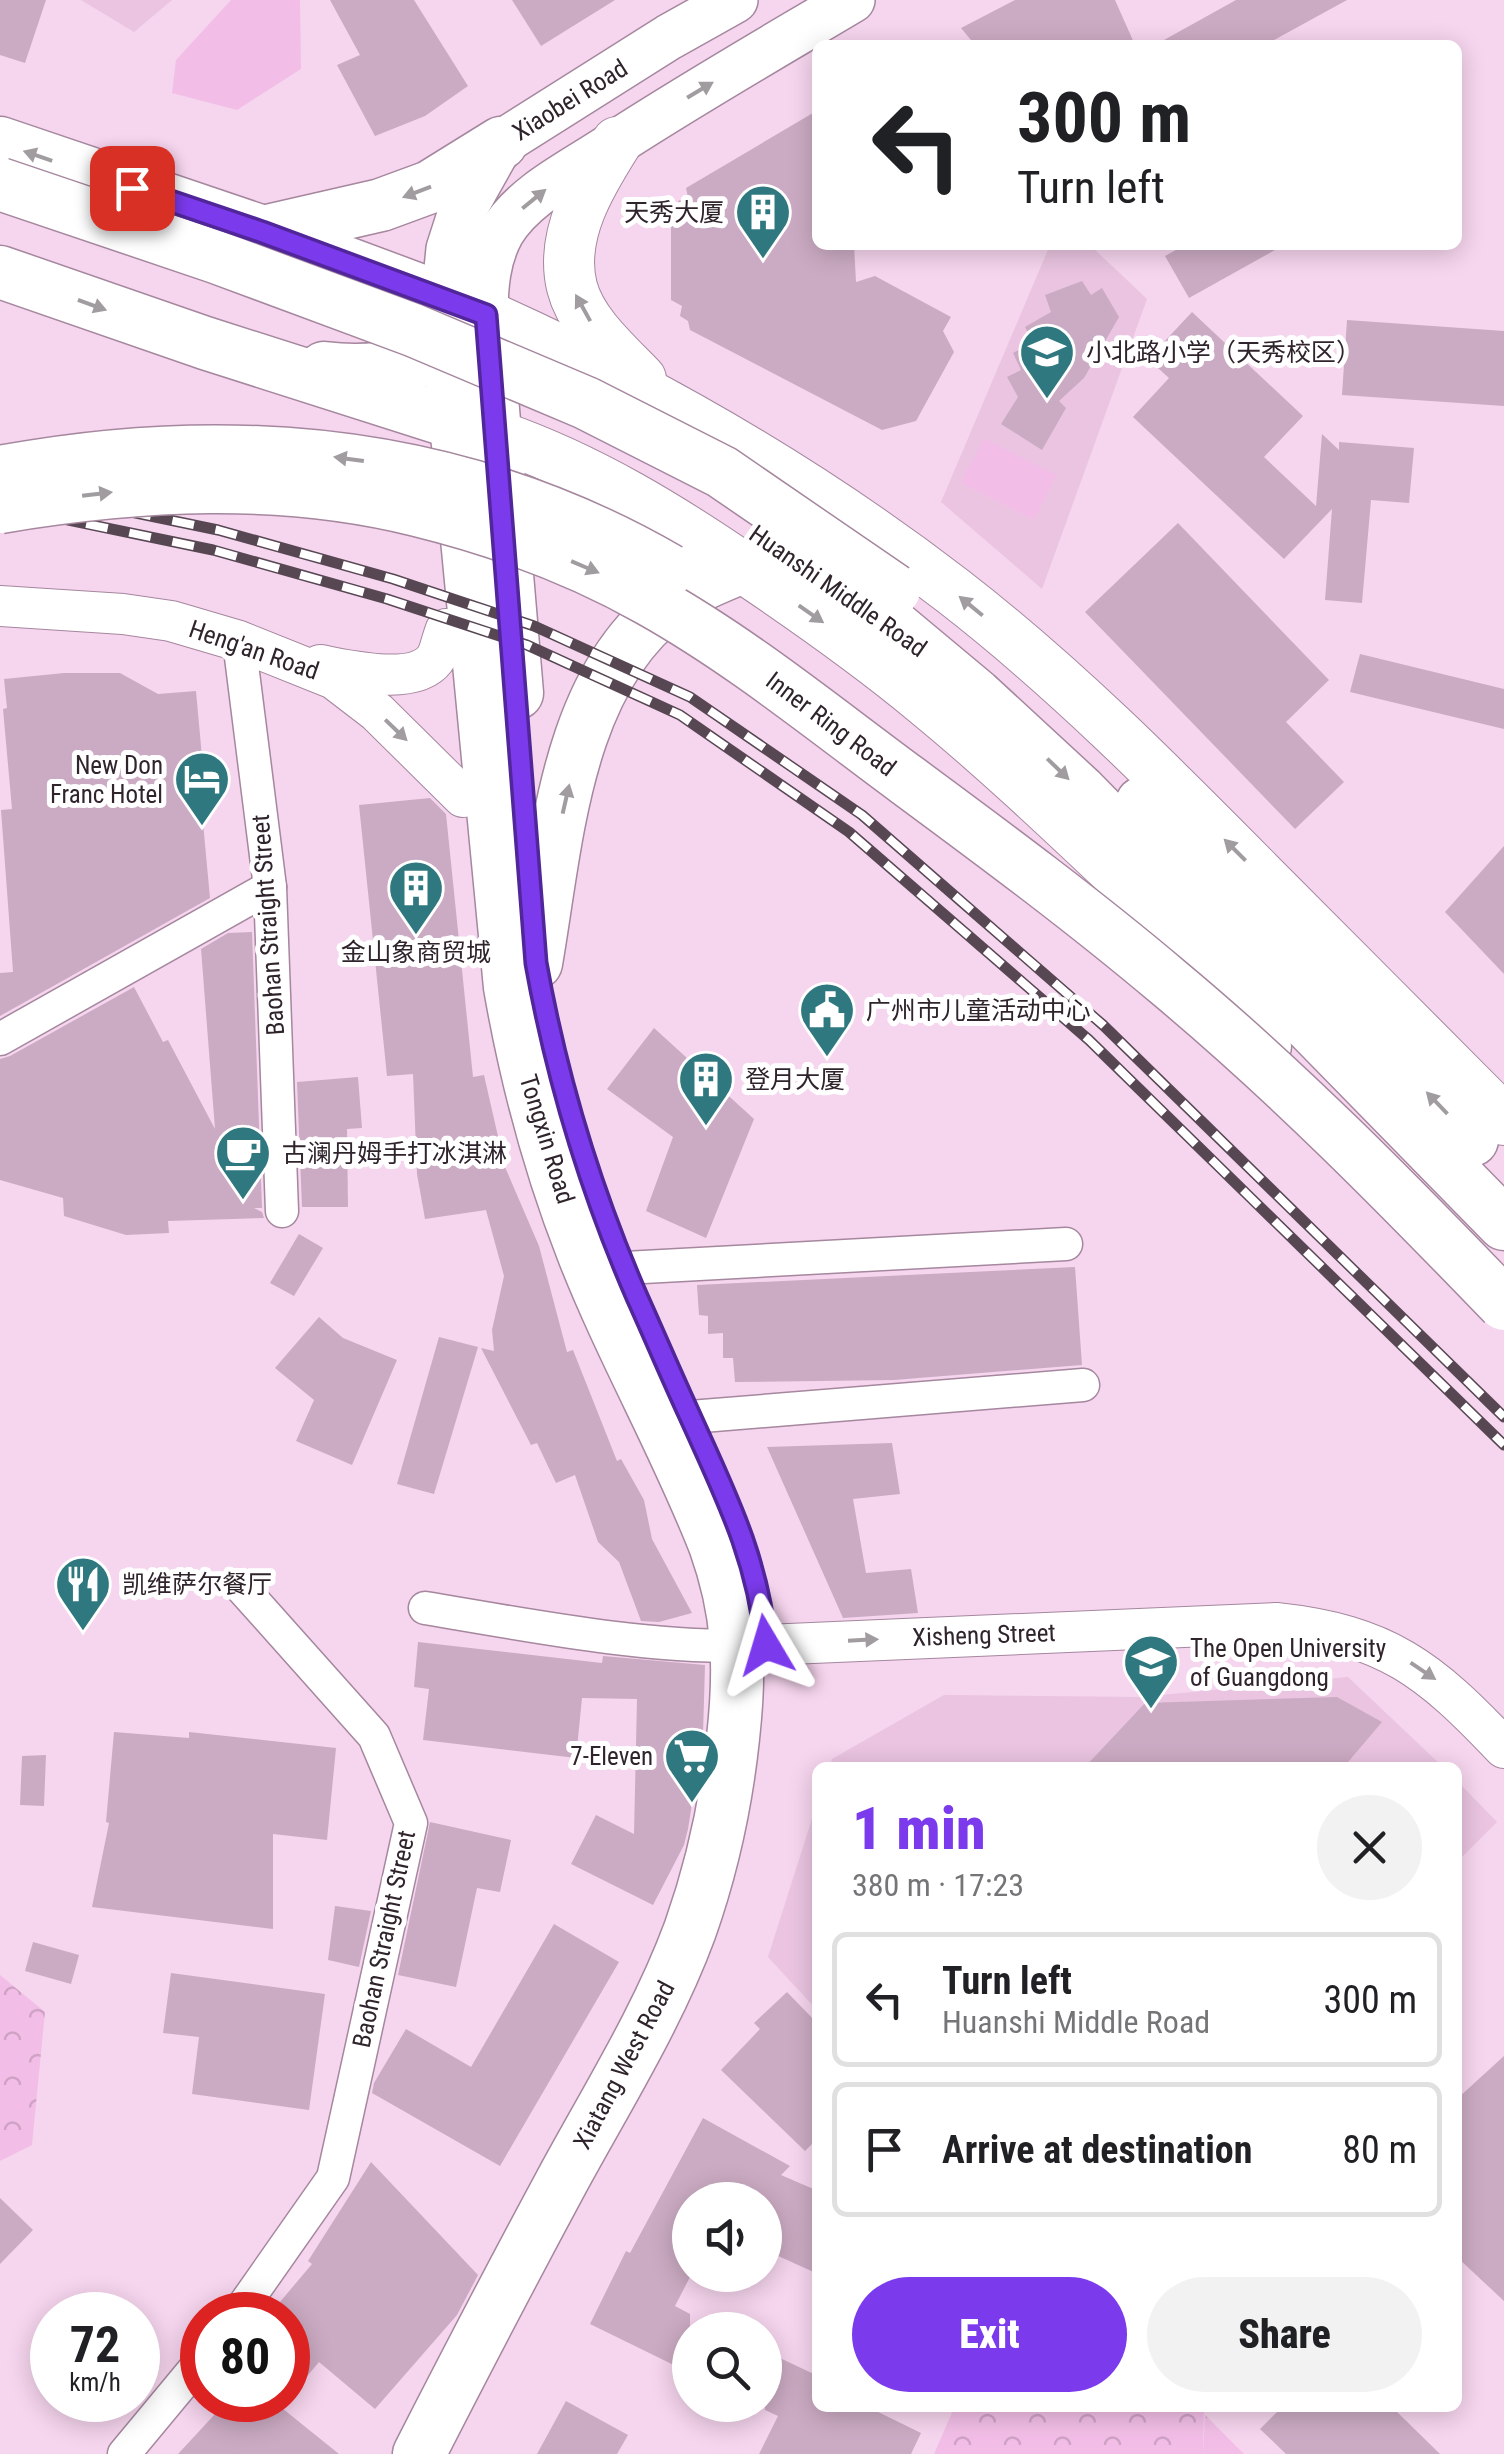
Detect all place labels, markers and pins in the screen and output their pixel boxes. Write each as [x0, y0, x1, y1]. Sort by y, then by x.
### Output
pin [90, 146, 175, 231]
building icon: 天秀大厦 [733, 182, 793, 261]
place label: 天秀大厦 [624, 198, 724, 227]
school or university icon: 小北路小学（天秀校区） [1017, 322, 1077, 401]
place label: 小北路小学（天秀校区） [1086, 338, 1361, 367]
hotel icon: New Don Franc Hotel [172, 749, 232, 828]
place label: New Don Franc Hotel [50, 751, 163, 809]
building icon: 金山象商贸城 [386, 858, 446, 937]
place label: 金山象商贸城 [341, 938, 491, 967]
public building icon: 广州市儿童活动中心 [797, 980, 857, 1059]
place label: 广州市儿童活动中心 [866, 996, 1091, 1025]
building icon: 登月大厦 [676, 1049, 736, 1128]
place label: 登月大厦 [745, 1065, 845, 1094]
cafe icon: 古澜丹姆手打冰淇淋 [213, 1123, 273, 1202]
place label: 古澜丹姆手打冰淇淋 [282, 1139, 507, 1168]
restaurant icon: 凯维萨尔餐厅 [53, 1554, 113, 1633]
place label: 凯维萨尔餐厅 [122, 1570, 272, 1599]
school or university icon: The Open University of Guangdong [1121, 1632, 1181, 1711]
place label: The Open University of Guangdong [1190, 1634, 1386, 1692]
supermarket icon: 7-Eleven [662, 1726, 722, 1805]
place label: 7-Eleven [570, 1742, 653, 1771]

